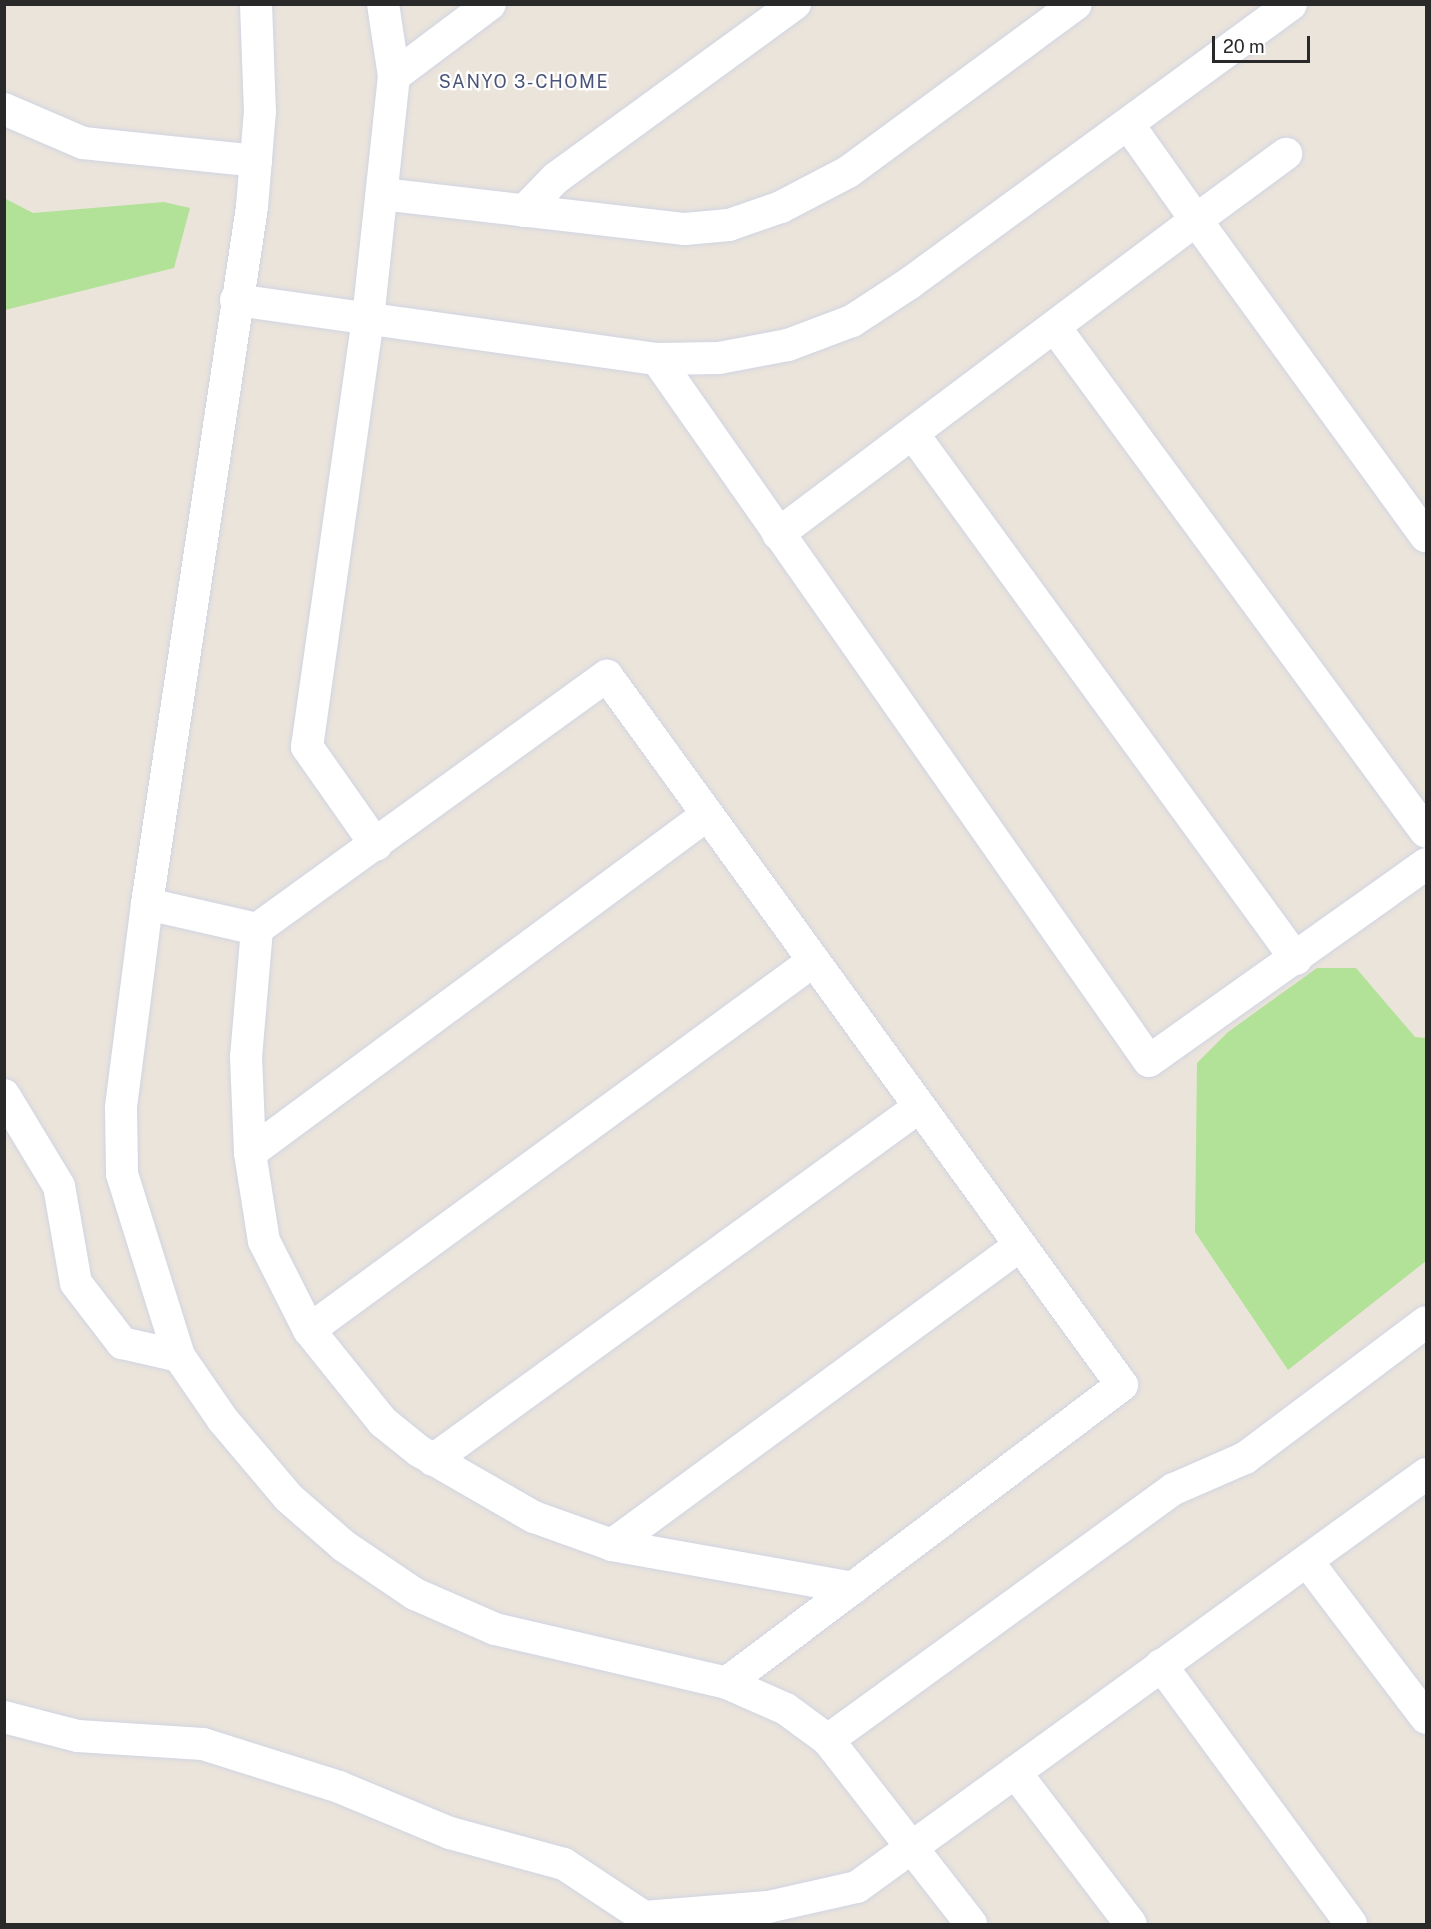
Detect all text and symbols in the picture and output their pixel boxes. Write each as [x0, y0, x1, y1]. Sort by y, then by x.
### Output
scale bar [1215, 24, 1312, 62]
text: 20 m [1223, 36, 1265, 57]
district label: SANYO 3-CHOME [439, 71, 609, 93]

